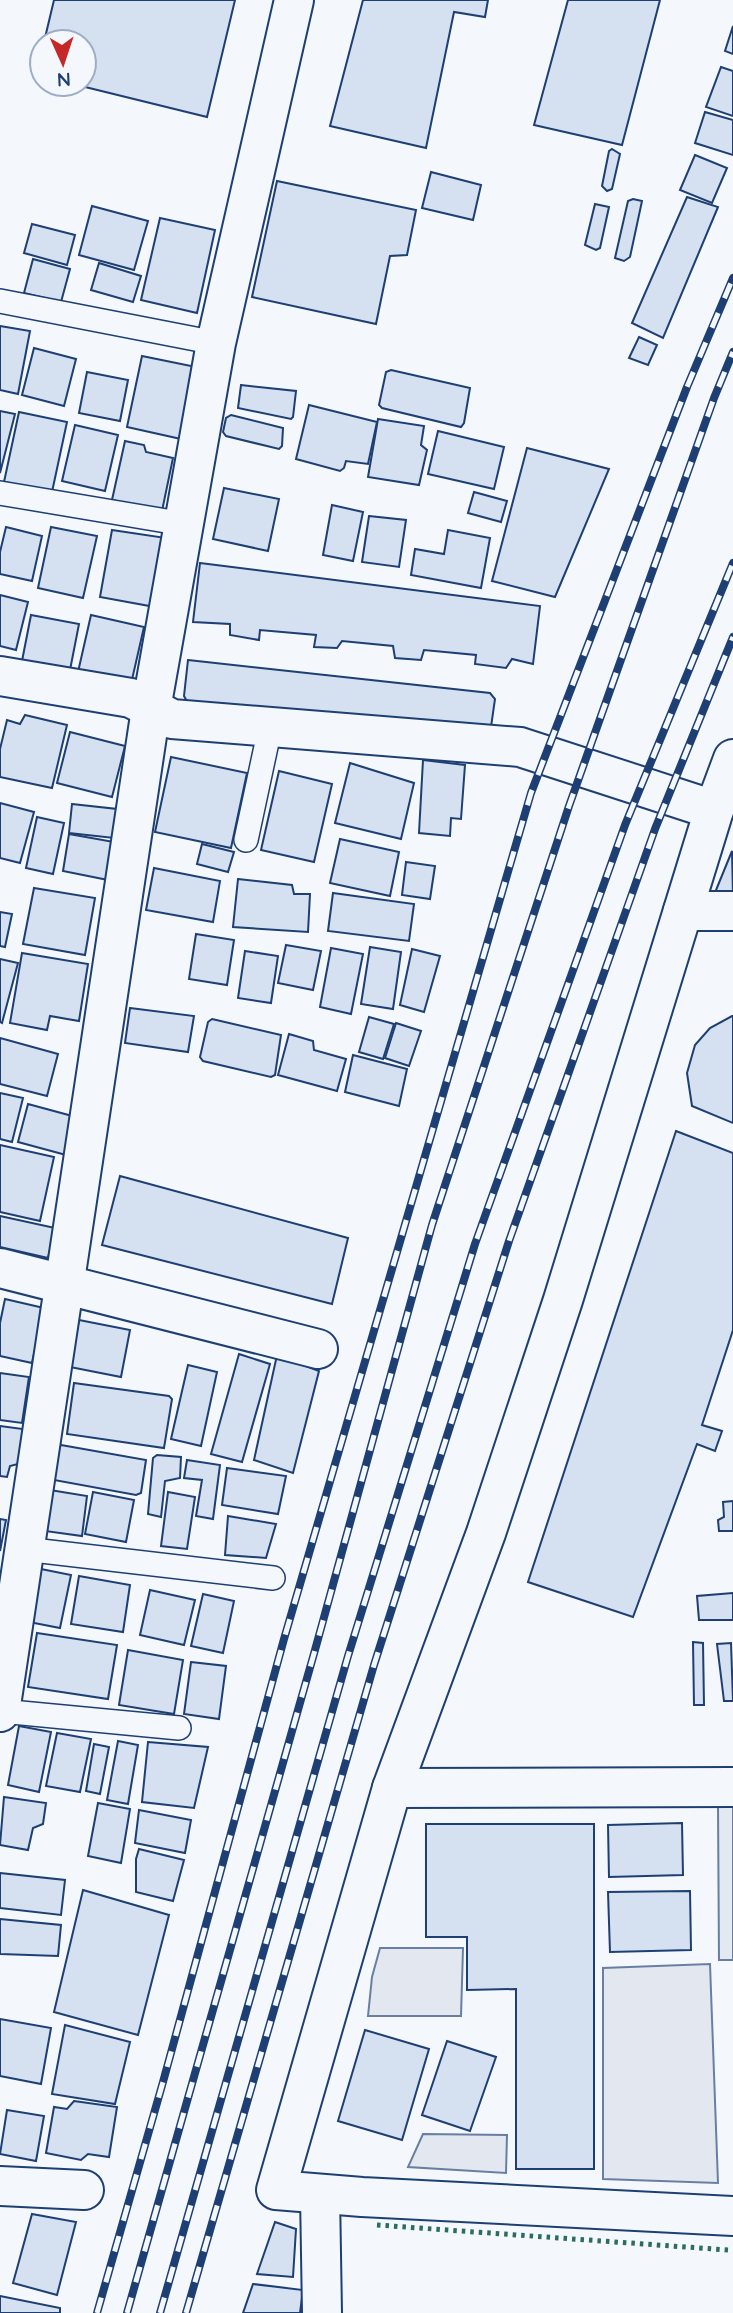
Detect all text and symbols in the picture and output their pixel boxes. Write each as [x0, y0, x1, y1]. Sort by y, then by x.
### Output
north arrow [28, 28, 98, 98]
text: N [56, 68, 71, 92]

